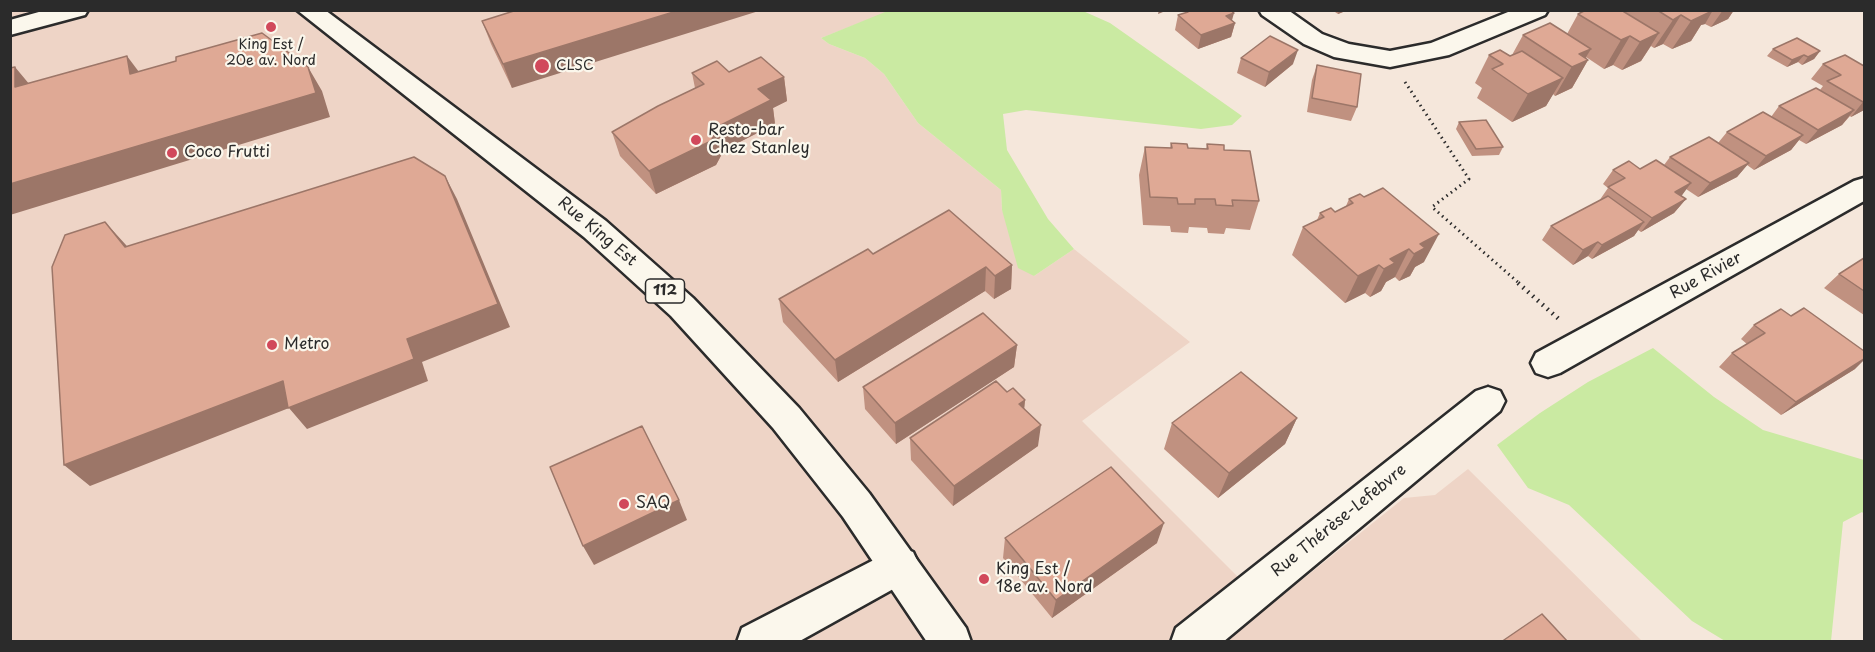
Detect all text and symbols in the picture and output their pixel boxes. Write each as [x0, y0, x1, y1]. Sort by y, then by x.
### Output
marker: King Est / 20e av. Nord [264, 20, 278, 34]
place label: King Est / 20e av. Nord [226, 37, 316, 70]
marker: CLSC [533, 57, 551, 75]
place label: CLSC [556, 58, 594, 74]
place label: Resto-bar Chez Stanley [708, 121, 810, 159]
marker: Resto-bar Chez Stanley [689, 133, 703, 147]
place label: Coco Frutti [184, 143, 270, 163]
marker: Coco Frutti [165, 146, 179, 160]
street label: Rue King Est [554, 193, 640, 271]
street label: Rue Rivier [1667, 248, 1745, 304]
road number: 112 [646, 279, 684, 303]
place label: Metro [284, 335, 329, 355]
marker: Metro [265, 338, 279, 352]
street label: Rue Thérèse-Lefebvre [1268, 461, 1410, 581]
place label: SAQ [636, 494, 670, 514]
marker: SAQ [617, 497, 631, 511]
place label: King Est / 18e av. Nord [996, 560, 1092, 598]
marker: King Est / 18e av. Nord [977, 572, 991, 586]

